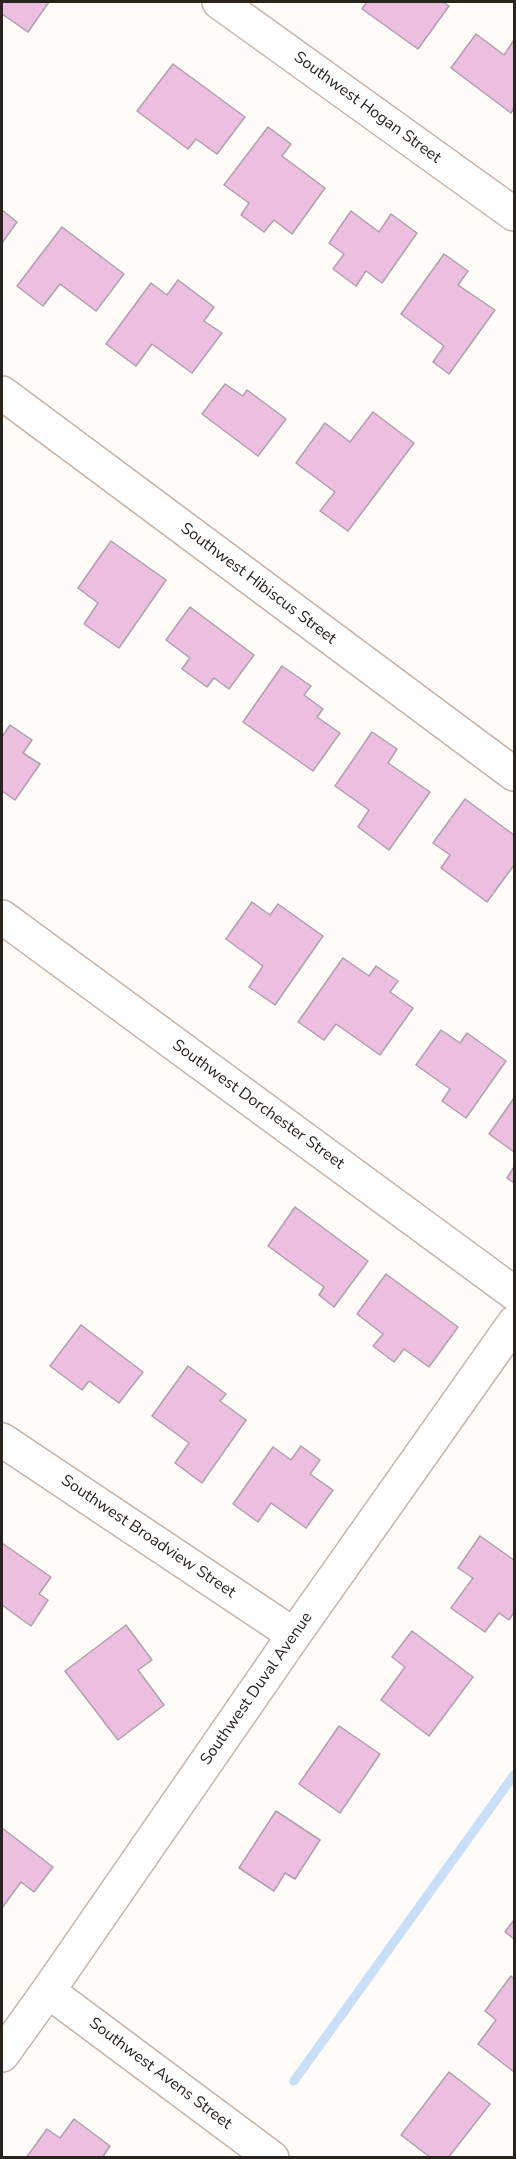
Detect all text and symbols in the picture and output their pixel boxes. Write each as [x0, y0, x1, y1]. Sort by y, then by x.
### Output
street label: Southwest Hogan Street [290, 48, 444, 168]
street label: Southwest Hibiscus Street [176, 519, 340, 649]
street label: Southwest Dorchester Street [168, 1036, 348, 1174]
street label: Southwest Broadview Street [57, 1471, 239, 1603]
street label: Southwest Duval Avenue [197, 1609, 317, 1769]
street label: Southwest Avens Street [85, 2014, 235, 2134]

